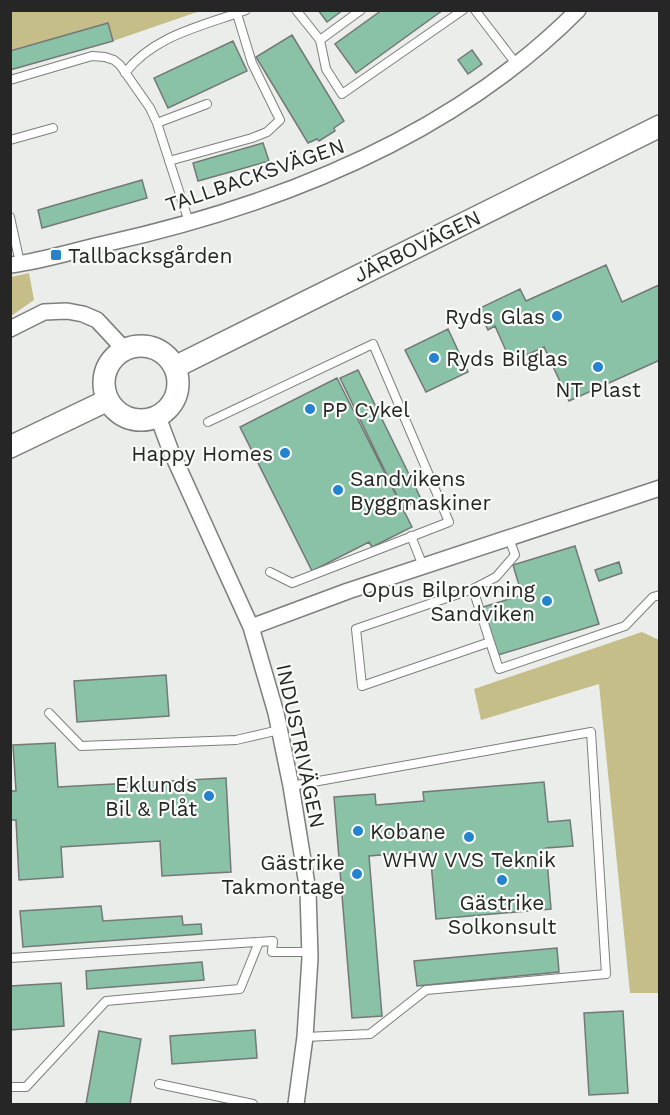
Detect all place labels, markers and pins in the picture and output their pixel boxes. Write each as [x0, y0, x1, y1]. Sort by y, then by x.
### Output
place label: Tallbacksgården [68, 243, 232, 268]
marker: Tallbacksgården [49, 248, 63, 262]
place label: Ryds Glas [445, 304, 545, 329]
marker: Ryds Glas [550, 309, 564, 323]
place label: Ryds Bilglas [446, 346, 568, 371]
marker: Ryds Bilglas [427, 351, 441, 365]
marker: NT Plast [591, 360, 605, 374]
place label: NT Plast [555, 377, 641, 402]
place label: PP Cykel [322, 397, 410, 422]
marker: PP Cykel [303, 402, 317, 416]
place label: Happy Homes [131, 441, 273, 466]
marker: Happy Homes [278, 446, 292, 460]
place label: Sandvikens Byggmaskiner [350, 466, 491, 515]
marker: Sandvikens Byggmaskiner [331, 483, 345, 497]
place label: Opus Bilprovning Sandviken [362, 577, 536, 626]
marker: Opus Bilprovning Sandviken [540, 594, 554, 608]
place label: Eklunds Bil & Plåt [105, 772, 197, 821]
marker: Eklunds Bil & Plåt [202, 789, 216, 803]
place label: Kobane [370, 819, 446, 844]
marker: Kobane [351, 824, 365, 838]
marker: WHW VVS Teknik [462, 830, 476, 844]
place label: WHW VVS Teknik [382, 847, 556, 872]
place label: Gästrike Takmontage [221, 850, 345, 899]
marker: Gästrike Takmontage [350, 867, 364, 881]
marker: Gästrike Solkonsult [495, 873, 509, 887]
place label: Gästrike Solkonsult [448, 890, 556, 939]

